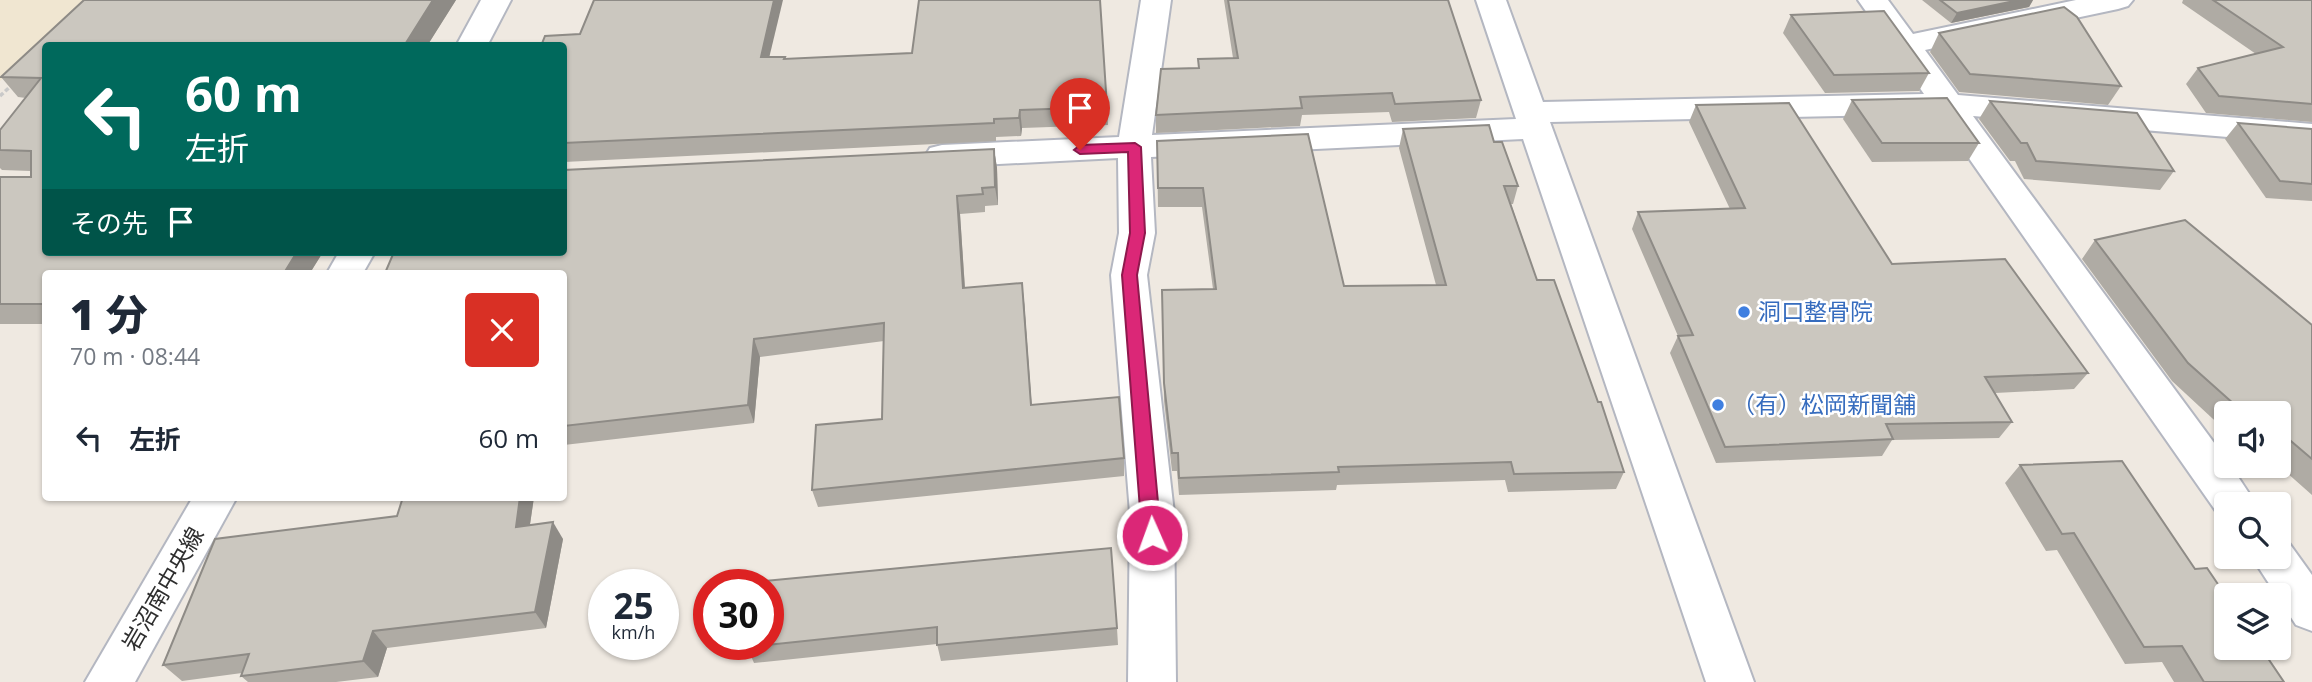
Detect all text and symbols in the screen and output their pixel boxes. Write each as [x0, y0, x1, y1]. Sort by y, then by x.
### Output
text: 60 m [185, 60, 302, 126]
icon: left [70, 70, 161, 161]
pin [1050, 78, 1110, 150]
icon: arrive [1061, 89, 1099, 127]
text: 左折 [185, 126, 249, 169]
icon: arrive [162, 203, 200, 241]
text: その先 [70, 205, 148, 241]
text: 1 分 [70, 285, 148, 342]
button: close [465, 293, 539, 367]
place label: 洞口整骨院 [1758, 295, 1873, 327]
marker: 洞口整骨院 [1736, 304, 1752, 320]
text: 70 m · 08:44 [70, 340, 200, 372]
place label: （有）松岡新聞舗 [1732, 388, 1916, 420]
marker: （有）松岡新聞舗 [1710, 397, 1726, 413]
map controls [2214, 401, 2291, 660]
button: sound [2214, 401, 2291, 478]
icon: left [70, 419, 108, 457]
text: 60 m [478, 420, 539, 456]
text: 左折 [129, 421, 181, 457]
button: search [2214, 492, 2291, 569]
position arrow [1115, 498, 1189, 572]
street label: 岩沼南中央線 [114, 521, 210, 656]
speed limit sign: 30 [693, 569, 784, 660]
text: 25 [613, 582, 654, 629]
button: layers [2214, 583, 2291, 660]
text: km/h [612, 620, 655, 644]

